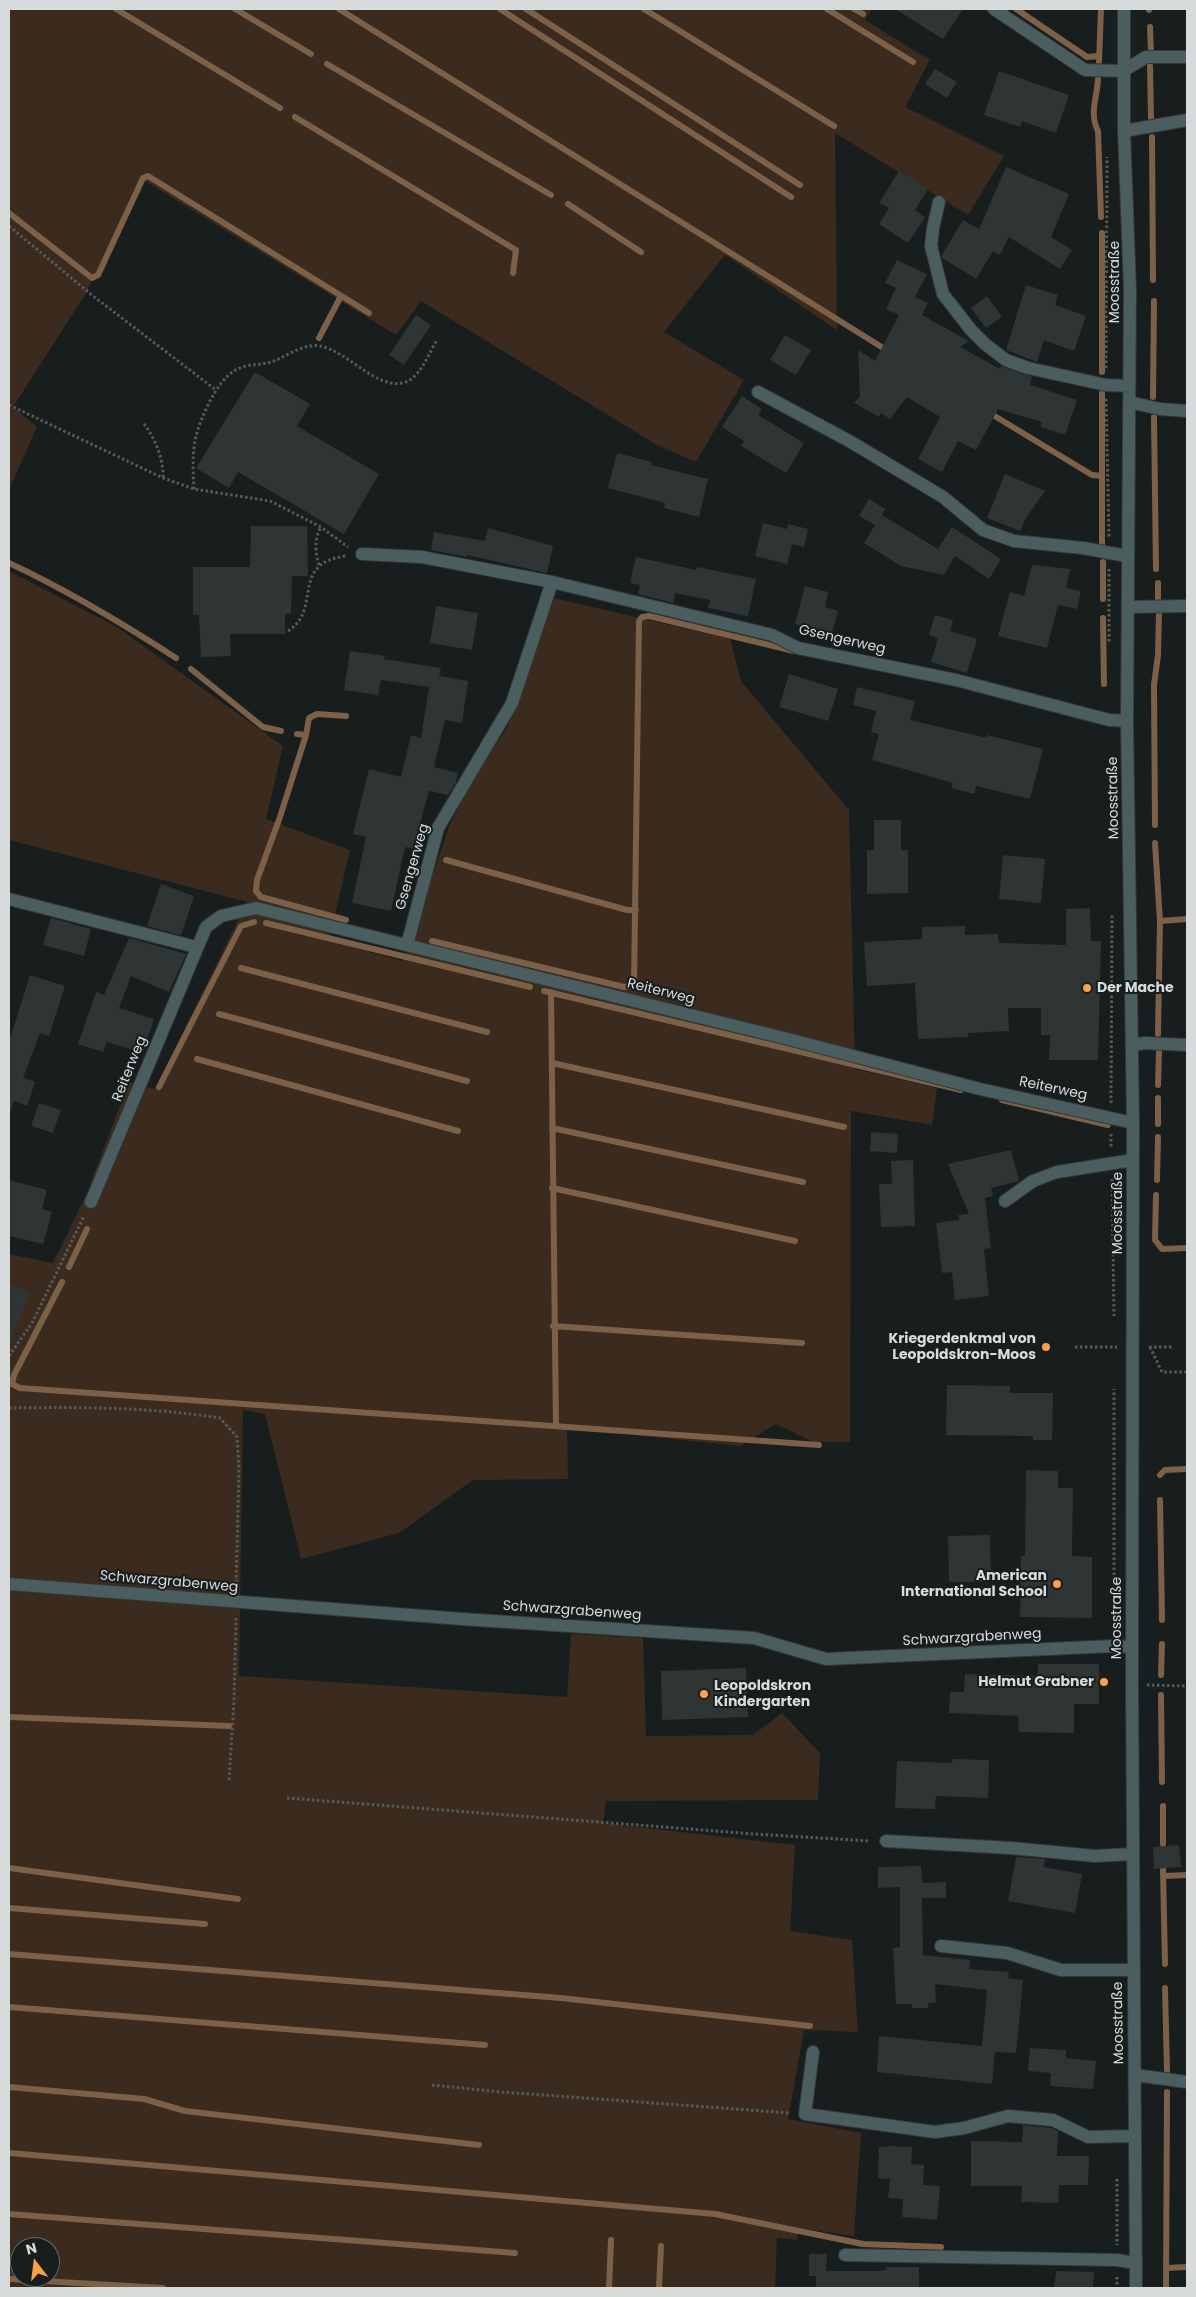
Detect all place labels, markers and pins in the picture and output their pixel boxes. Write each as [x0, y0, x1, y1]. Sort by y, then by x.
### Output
place label: Der Mache [1097, 980, 1174, 996]
marker: Der Mache [1081, 982, 1093, 994]
place label: Kriegerdenkmal von Leopoldskron-Moos [889, 1331, 1036, 1364]
marker: Kriegerdenkmal von Leopoldskron-Moos [1040, 1341, 1052, 1353]
place label: American International School [901, 1568, 1047, 1600]
marker: American International School [1051, 1578, 1063, 1590]
place label: Helmut Grabner [978, 1674, 1094, 1690]
marker: Helmut Grabner [1098, 1676, 1110, 1688]
place label: Leopoldskron Kindergarten [714, 1678, 811, 1710]
marker: Leopoldskron Kindergarten [698, 1688, 710, 1700]

